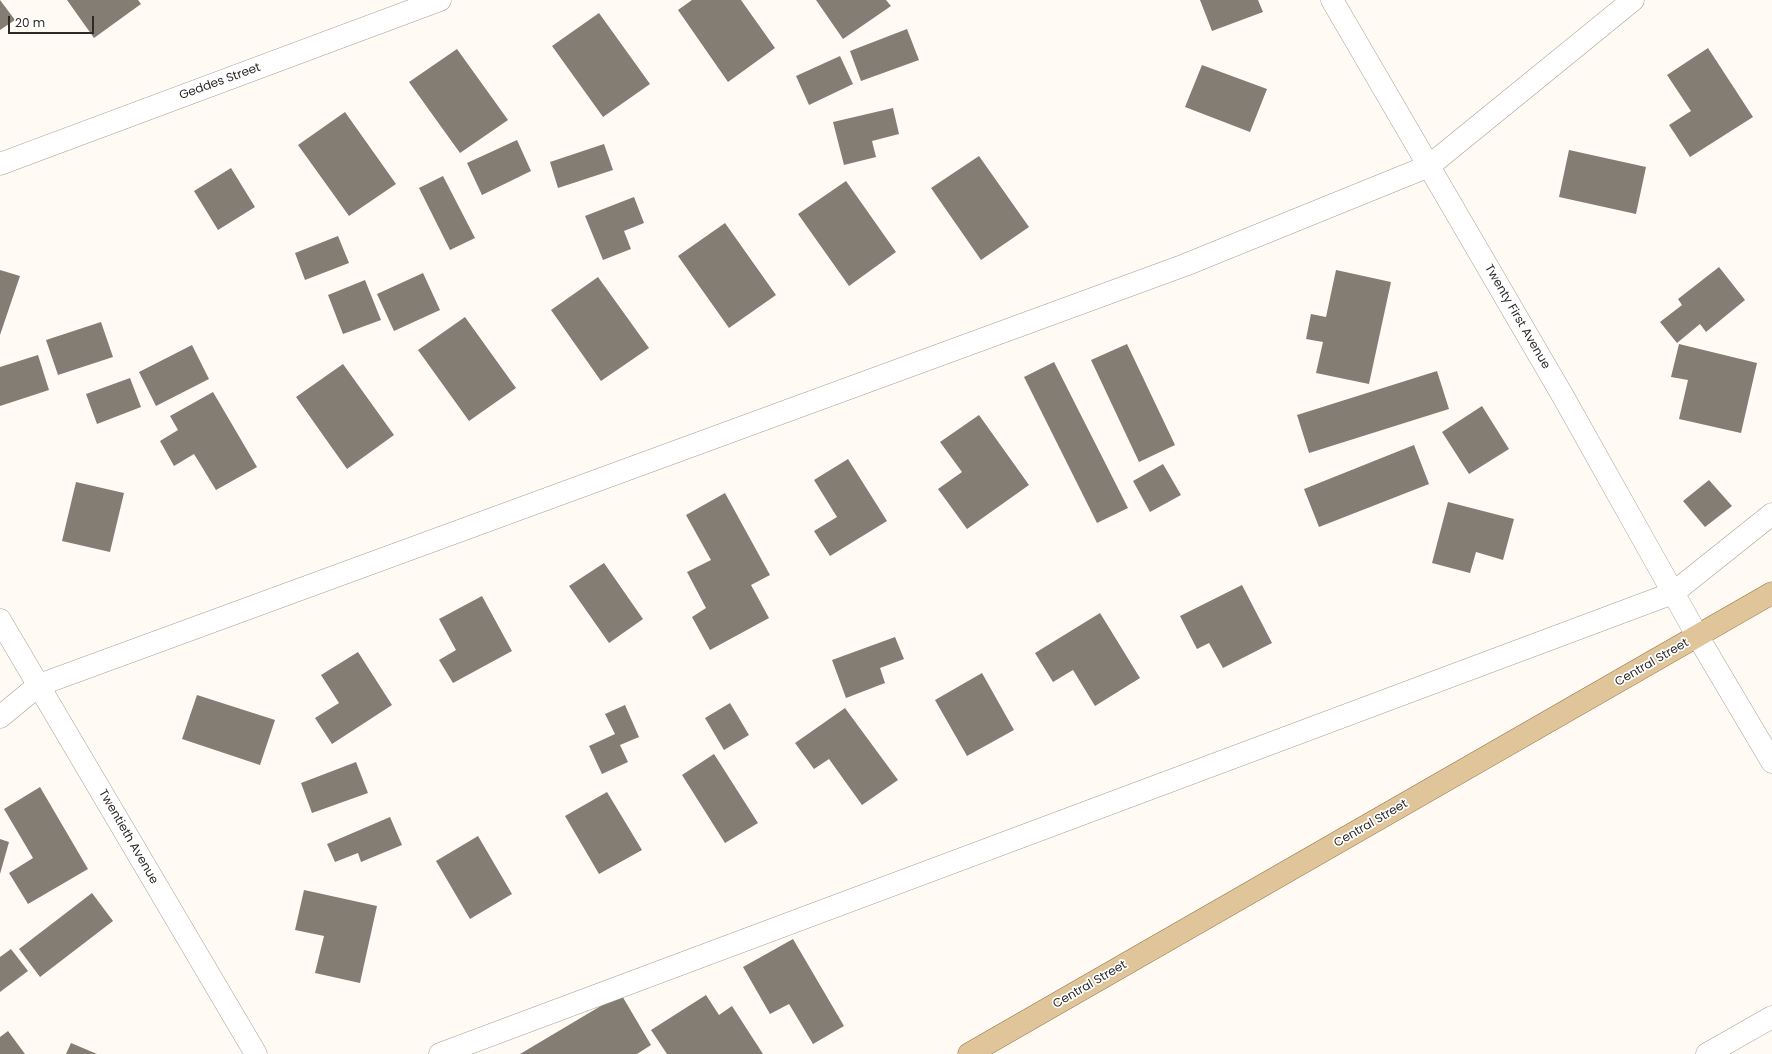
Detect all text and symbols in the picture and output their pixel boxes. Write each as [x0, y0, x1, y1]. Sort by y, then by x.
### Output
scale bar [10, 8, 96, 34]
text: 20 m [15, 14, 45, 31]
street label: Geddes Street [178, 61, 262, 103]
street label: Twenty First Avenue [1481, 262, 1553, 372]
street label: Central Street [1613, 636, 1691, 690]
street label: Twentieth Avenue [95, 787, 161, 887]
street label: Central Street [1332, 797, 1410, 851]
street label: Central Street [1051, 958, 1129, 1012]

